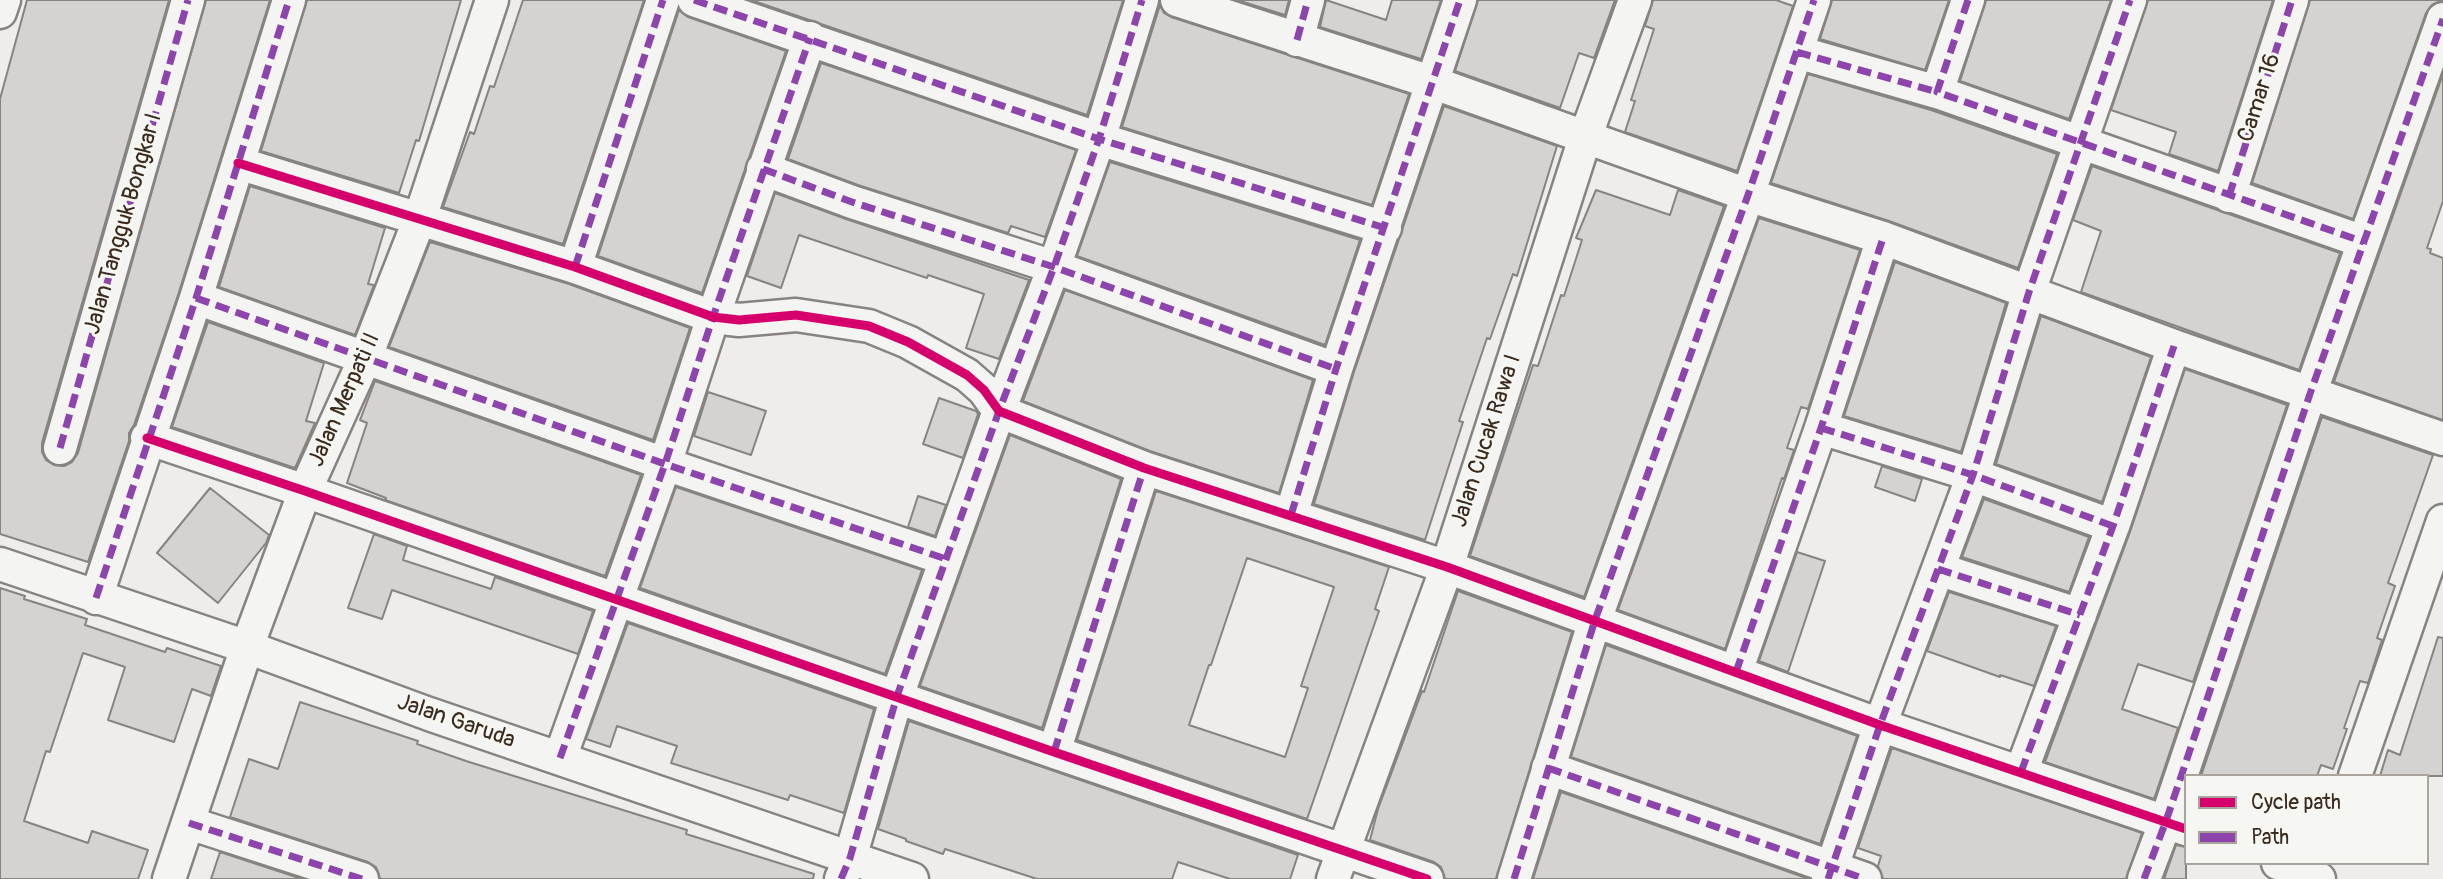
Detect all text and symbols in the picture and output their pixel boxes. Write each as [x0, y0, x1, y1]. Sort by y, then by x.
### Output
street label: Camar 16 [2233, 50, 2287, 146]
street label: Jalan Tangguk Bongkar I [79, 110, 169, 338]
street label: Jalan Merpati II [303, 329, 387, 471]
street label: Jalan Cucak Rawa I [1446, 351, 1528, 531]
street label: Jalan Garuda [393, 689, 519, 755]
legend [2184, 774, 2429, 865]
text: Cycle path [2251, 789, 2341, 816]
text: Path [2251, 824, 2289, 851]

